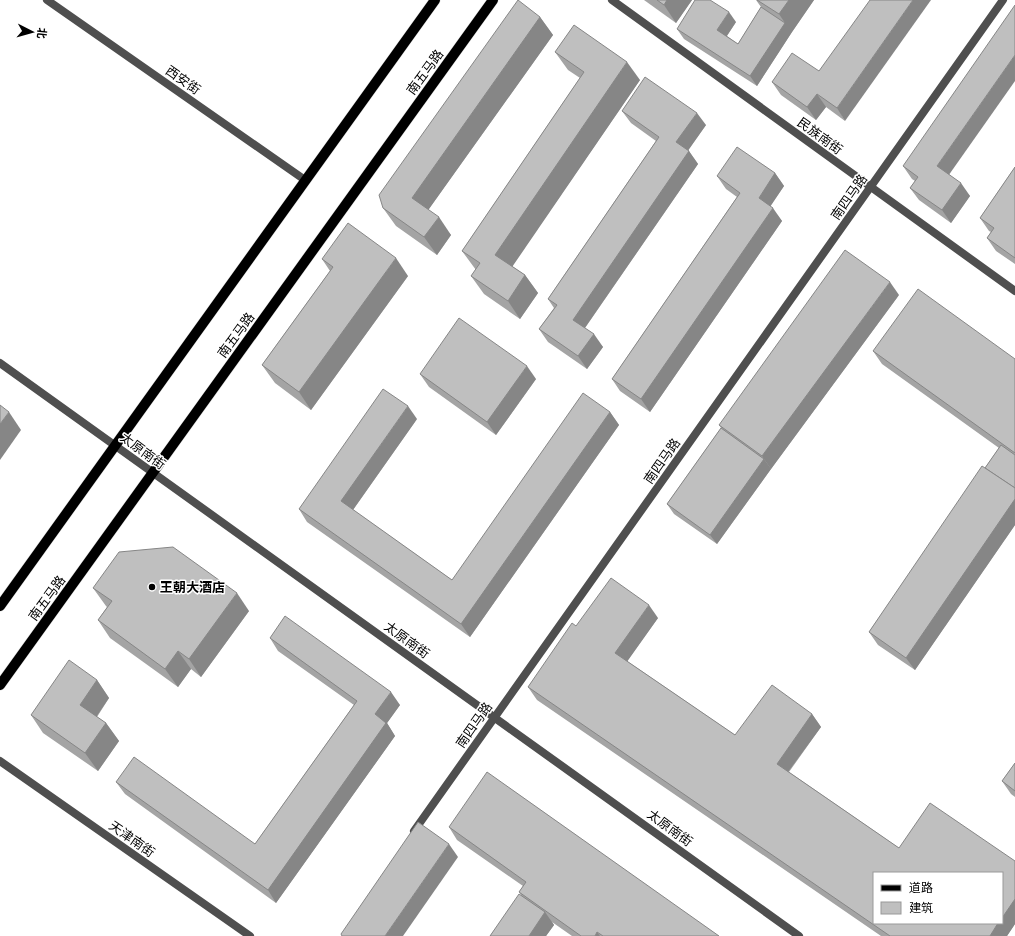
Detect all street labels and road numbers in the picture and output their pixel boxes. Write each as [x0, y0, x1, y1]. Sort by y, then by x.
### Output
street label: 南五马路 [403, 46, 447, 98]
street label: 西安街 [162, 62, 204, 98]
street label: 民族南街 [794, 114, 846, 158]
street label: 南四马路 [827, 171, 871, 223]
street label: 南五马路 [214, 309, 258, 361]
street label: 太原南街 [117, 429, 169, 473]
street label: 南四马路 [640, 435, 684, 487]
street label: 南五马路 [25, 572, 69, 624]
street label: 太原南街 [381, 618, 433, 662]
street label: 南四马路 [452, 699, 496, 751]
street label: 太原南街 [644, 806, 696, 850]
street label: 天津南街 [106, 817, 158, 861]

